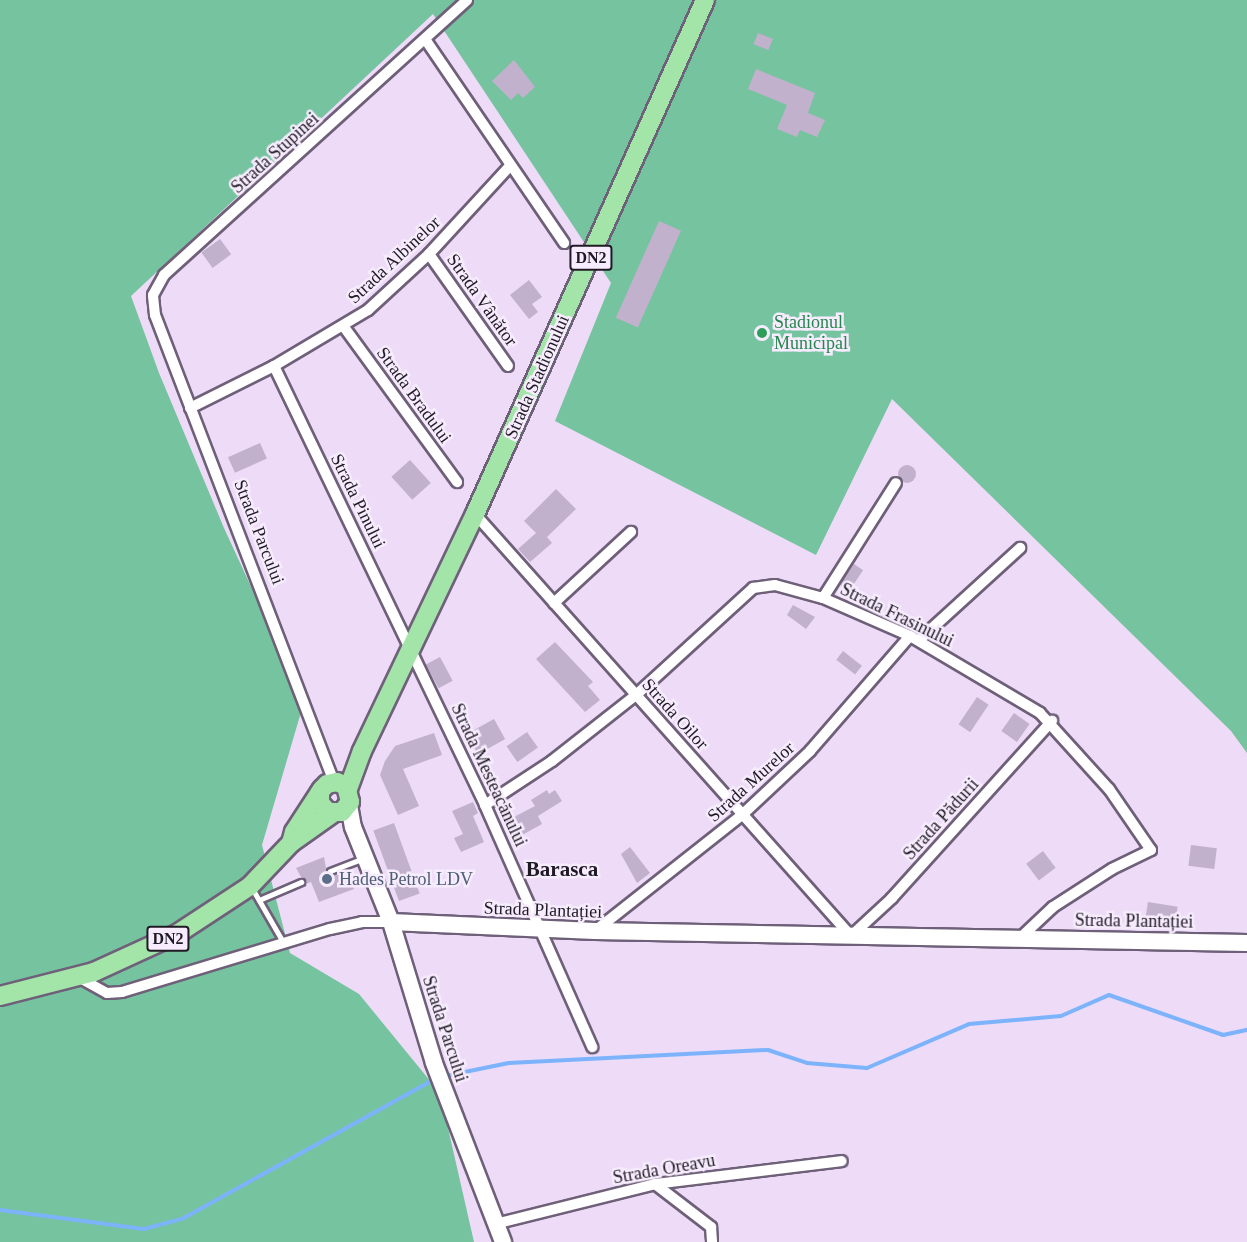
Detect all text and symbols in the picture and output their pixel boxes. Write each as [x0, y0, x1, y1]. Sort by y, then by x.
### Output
street label: Strada Stupinei [227, 108, 323, 198]
street label: Strada Albinelor [343, 211, 445, 309]
road number: DN2 [568, 245, 614, 271]
street label: Strada Vânător [442, 249, 522, 351]
street label: Strada Stadionului [500, 312, 574, 442]
place label: Stadionul Municipal [774, 312, 848, 354]
marker: Stadionul Municipal [755, 326, 769, 340]
street label: Strada Bradului [372, 343, 456, 447]
street label: Strada Pinului [326, 450, 390, 552]
street label: Strada Parcului [229, 477, 289, 587]
street label: Strada Frasinului [837, 578, 957, 652]
street label: Strada Oilor [637, 674, 713, 754]
street label: Strada Mesteacănului [446, 700, 532, 850]
street label: Strada Murelor [703, 737, 799, 827]
street label: Strada Pădurii [899, 774, 983, 864]
district label: Barasca [526, 856, 598, 882]
place label: Hades Petrol LDV [339, 868, 473, 890]
marker: Hades Petrol LDV [320, 872, 334, 886]
street label: Strada Plantației [483, 897, 603, 923]
street label: Strada Plantației [1075, 909, 1193, 933]
road number: DN2 [146, 926, 190, 952]
street label: Strada Parcului [418, 973, 472, 1085]
street label: Strada Oreavu [611, 1149, 717, 1189]

